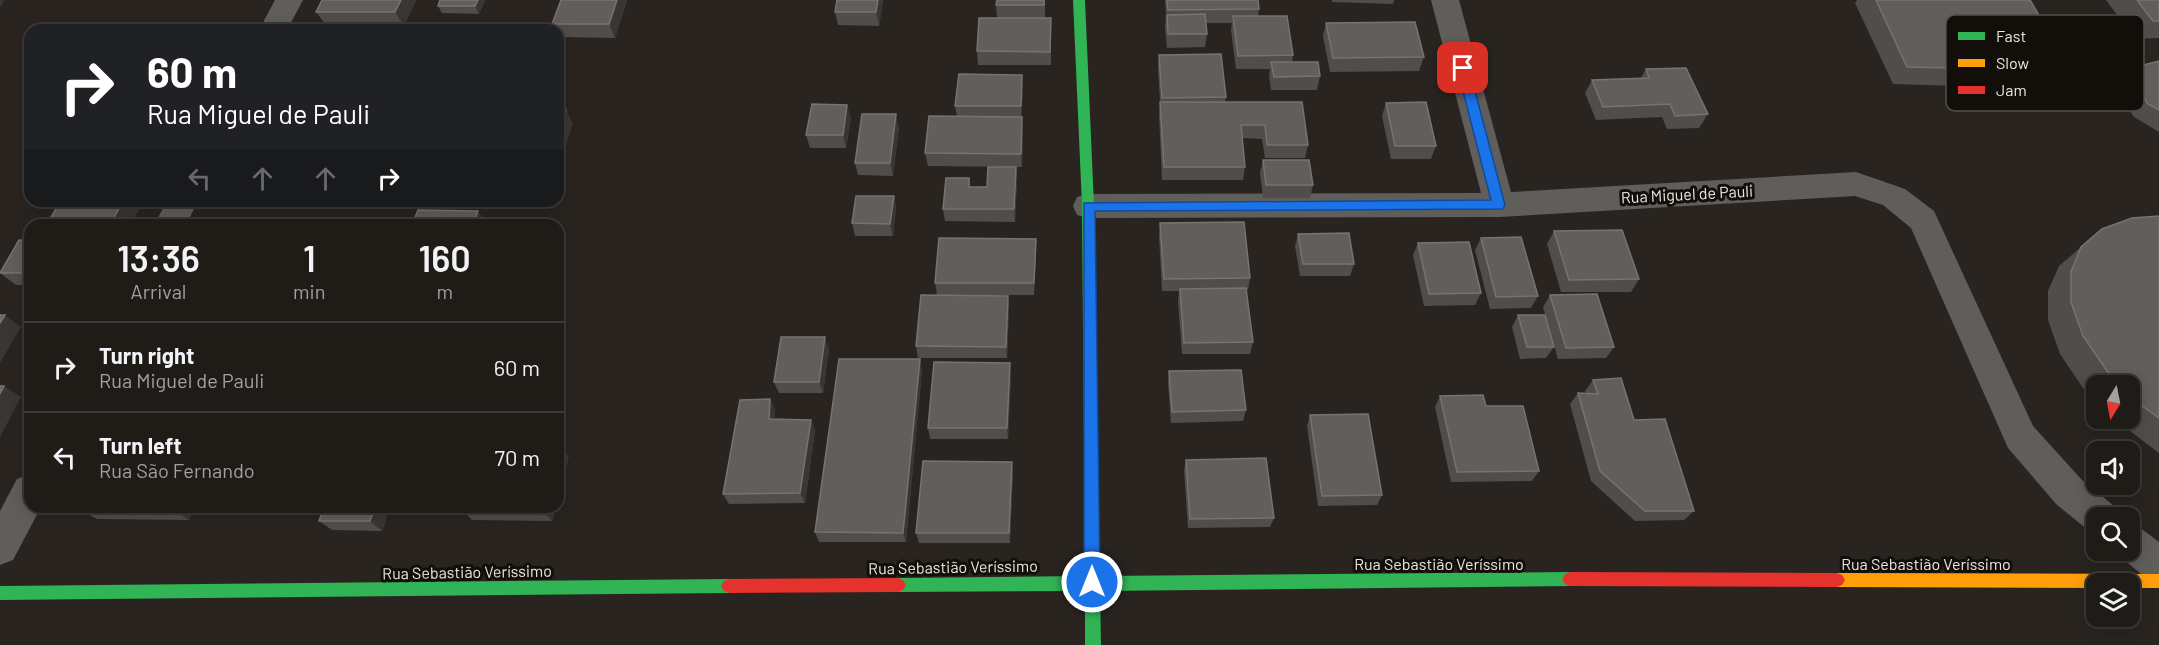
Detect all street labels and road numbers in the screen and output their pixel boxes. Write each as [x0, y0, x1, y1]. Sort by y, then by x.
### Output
street label: Rua Miguel de Pauli [1620, 181, 1753, 206]
street label: Rua Sebastião Veríssimo [1354, 554, 1524, 573]
street label: Rua Sebastião Veríssimo [1841, 554, 2011, 573]
street label: Rua Sebastião Veríssimo [868, 556, 1038, 577]
street label: Rua Sebastião Veríssimo [382, 561, 552, 582]

